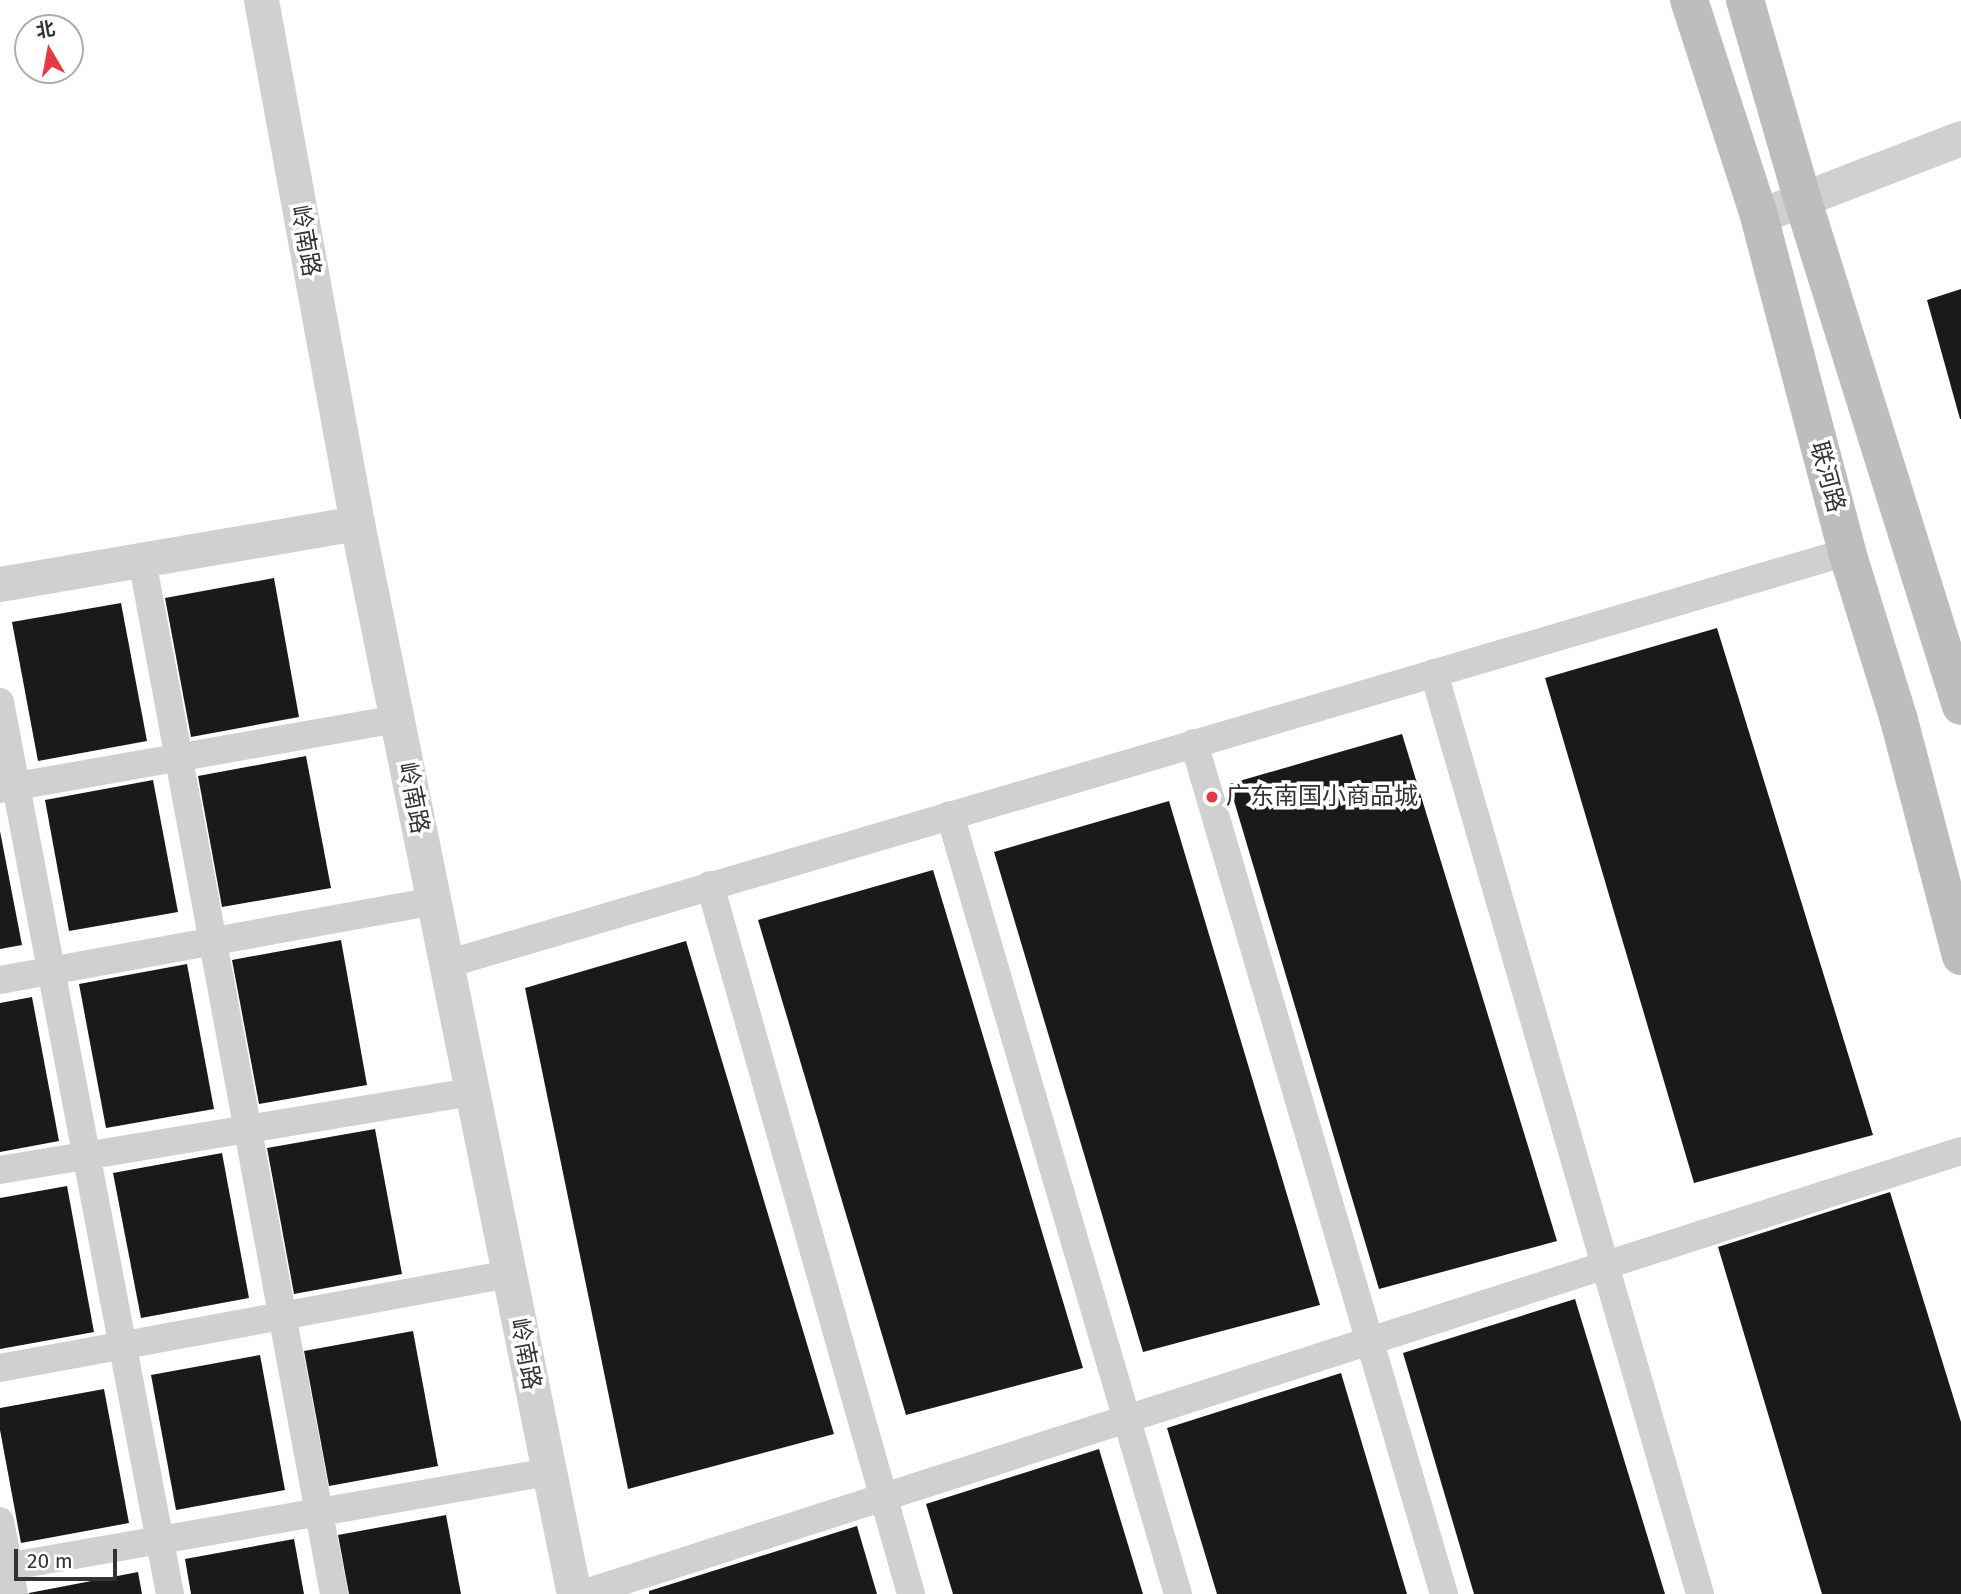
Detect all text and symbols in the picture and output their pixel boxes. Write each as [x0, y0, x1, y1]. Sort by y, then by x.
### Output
north arrow [14, 14, 84, 84]
text: 北 [34, 17, 57, 43]
street label: 岭南路 [285, 203, 325, 279]
street label: 联河路 [1804, 438, 1850, 516]
street label: 岭南路 [392, 760, 434, 836]
place label: 广东南国小商品城 [1226, 783, 1418, 811]
marker: 广东南国小商品城 [1204, 789, 1220, 805]
street label: 岭南路 [504, 1316, 546, 1392]
scale bar [18, 1534, 121, 1578]
text: 20 m [27, 1548, 73, 1574]

